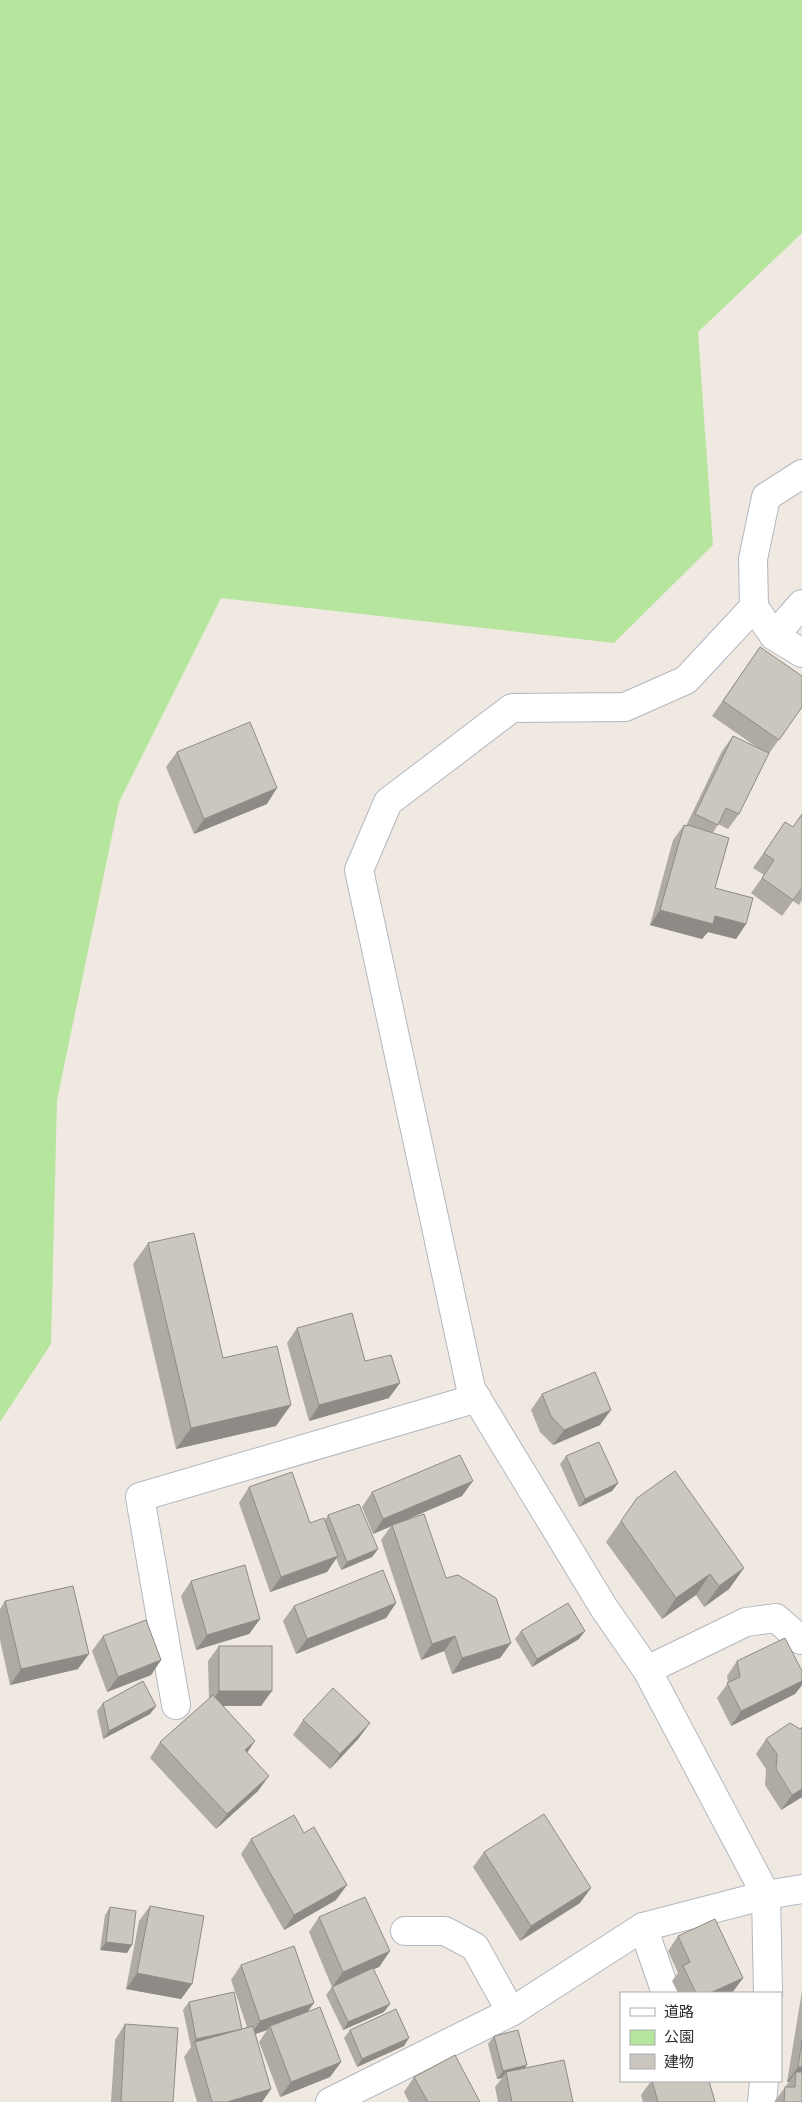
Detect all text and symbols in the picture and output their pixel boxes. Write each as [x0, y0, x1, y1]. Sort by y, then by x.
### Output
legend [620, 1992, 782, 2082]
text: 道路 [664, 2000, 694, 2023]
text: 公園 [664, 2025, 694, 2048]
text: 建物 [664, 2050, 694, 2073]

